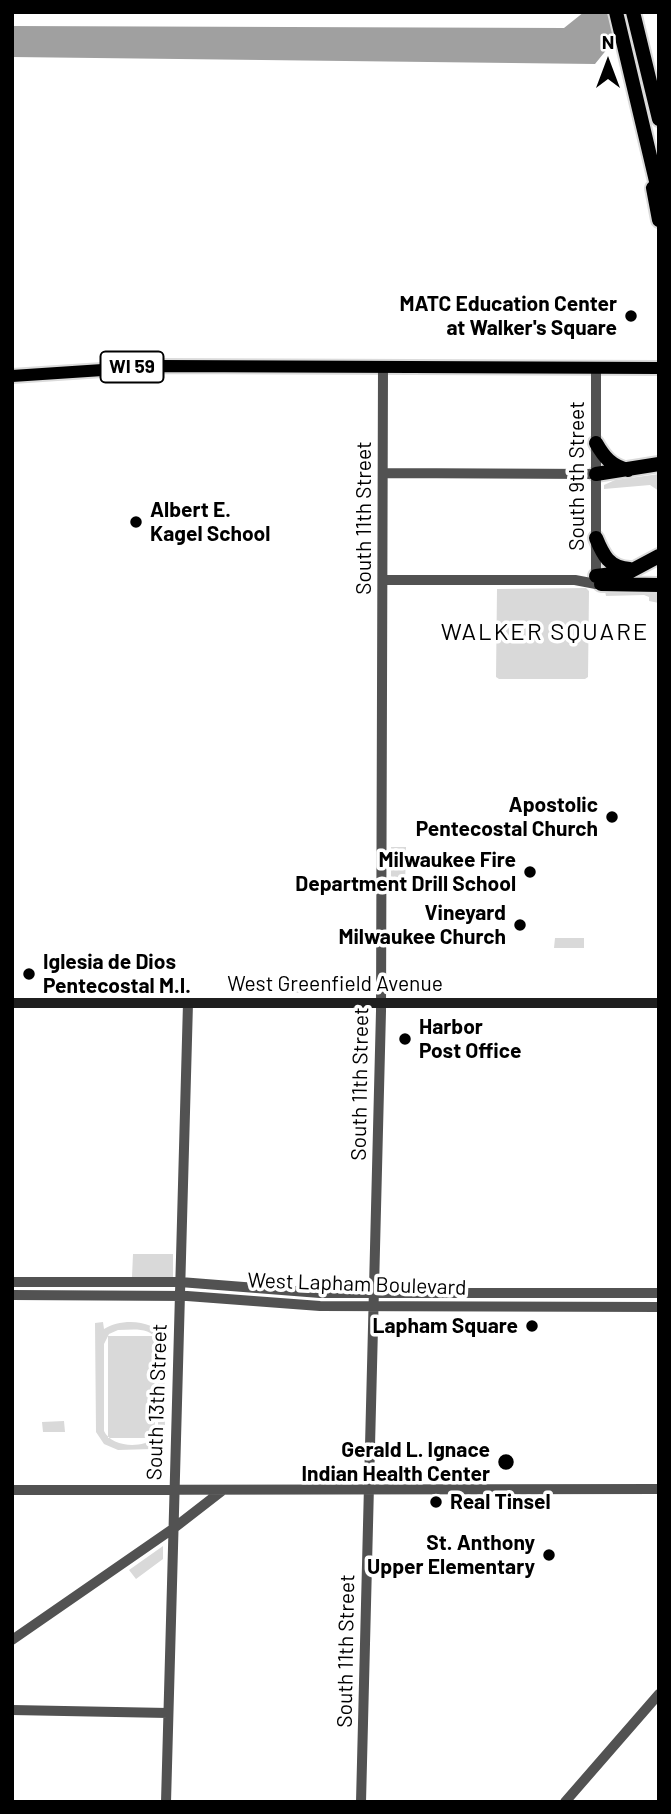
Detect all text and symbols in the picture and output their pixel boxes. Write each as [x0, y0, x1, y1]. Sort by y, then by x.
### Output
north arrow [573, 28, 643, 98]
text: N [602, 30, 614, 53]
place label: MATC Education Center at Walker's Square [400, 291, 617, 341]
marker: MATC Education Center at Walker's Square [623, 308, 639, 324]
road number: WI 59 [100, 352, 164, 382]
street label: South 9th Street [564, 401, 590, 551]
street label: South 11th Street [351, 441, 377, 595]
place label: Albert E. Kagel School [150, 497, 270, 547]
marker: Albert E. Kagel School [128, 514, 144, 530]
district label: WALKER SQUARE [442, 618, 648, 646]
place label: Apostolic Pentecostal Church [416, 792, 598, 842]
marker: Apostolic Pentecostal Church [604, 809, 620, 825]
place label: Milwaukee Fire Department Drill School [295, 847, 516, 897]
marker: Milwaukee Fire Department Drill School [522, 864, 538, 880]
place label: Vineyard Milwaukee Church [339, 900, 506, 950]
marker: Vineyard Milwaukee Church [512, 917, 528, 933]
place label: Iglesia de Dios Pentecostal M.I. [43, 949, 191, 999]
marker: Iglesia de Dios Pentecostal M.I. [21, 966, 37, 982]
street label: West Greenfield Avenue [227, 971, 443, 997]
street label: South 11th Street [346, 1007, 374, 1161]
place label: Harbor Post Office [419, 1014, 521, 1064]
marker: Harbor Post Office [397, 1031, 413, 1047]
street label: West Lapham Boulevard [247, 1268, 467, 1300]
place label: Lapham Square [372, 1313, 518, 1339]
marker: Lapham Square [524, 1318, 540, 1334]
street label: South 13th Street [142, 1323, 172, 1481]
place label: Gerald L. Ignace Indian Health Center [302, 1437, 490, 1487]
marker: Gerald L. Ignace Indian Health Center [496, 1452, 516, 1472]
place label: Real Tinsel [450, 1489, 551, 1515]
marker: Real Tinsel [428, 1494, 444, 1510]
place label: St. Anthony Upper Elementary [367, 1530, 535, 1580]
marker: St. Anthony Upper Elementary [541, 1547, 557, 1563]
street label: South 11th Street [332, 1574, 360, 1728]

